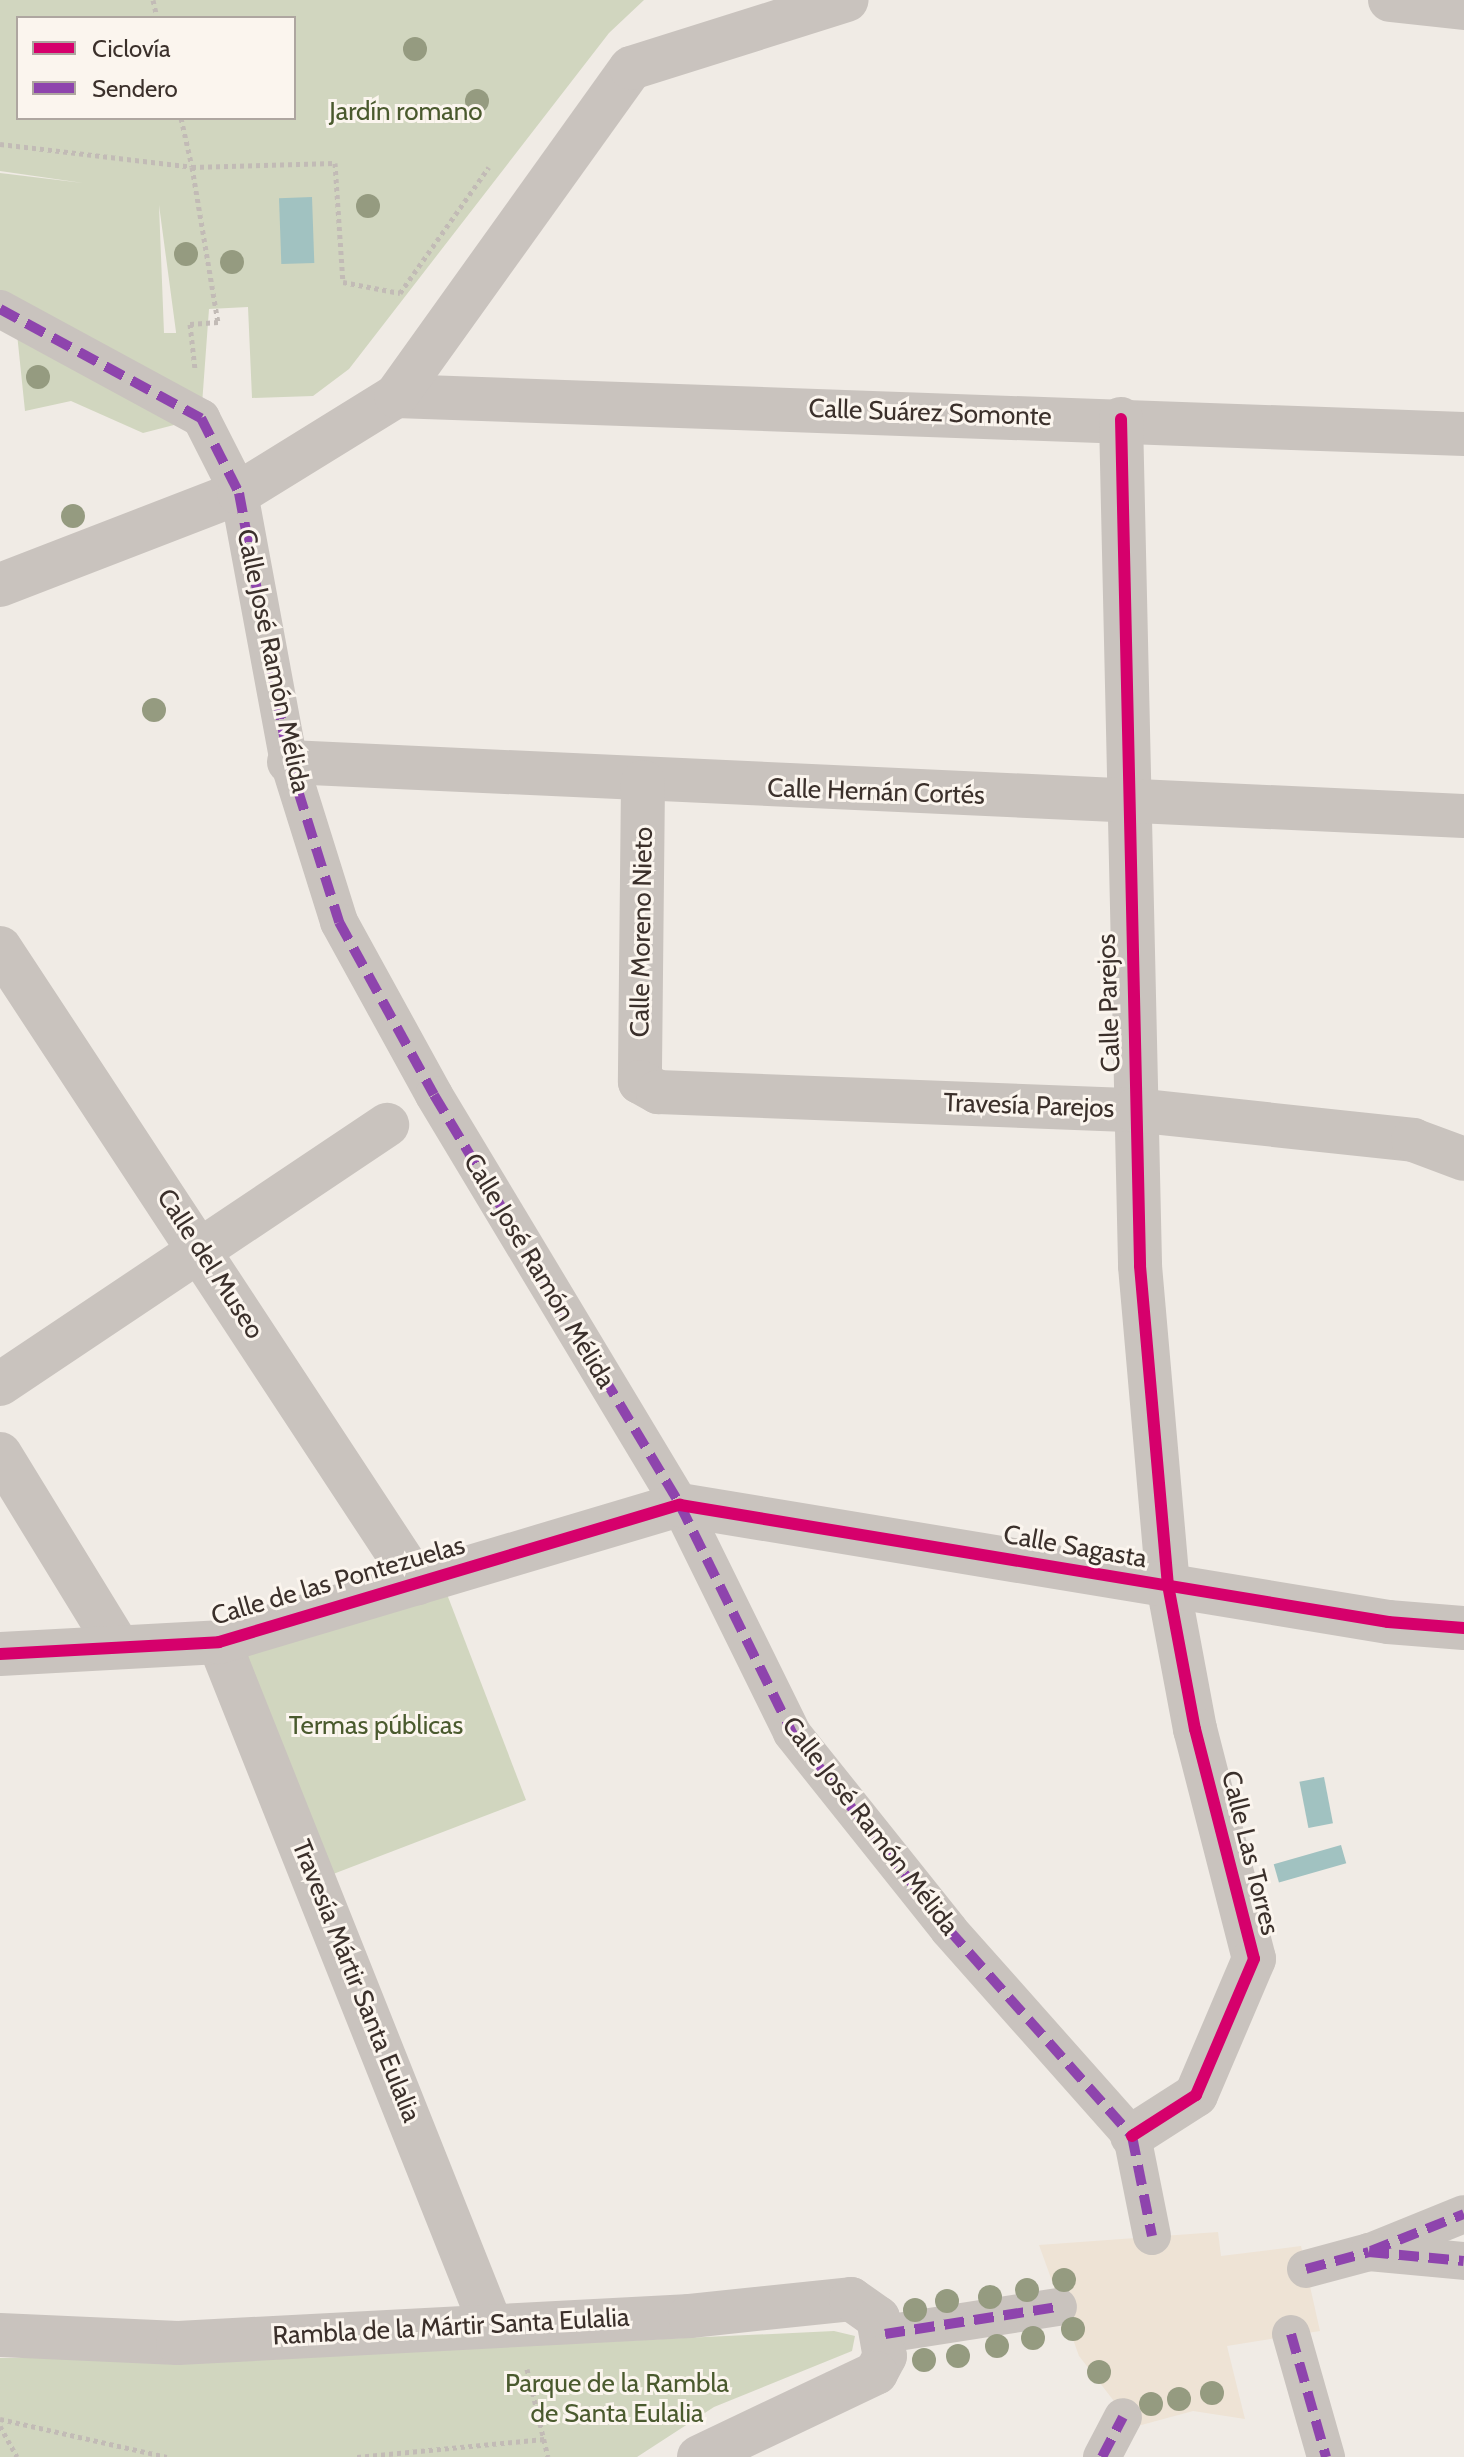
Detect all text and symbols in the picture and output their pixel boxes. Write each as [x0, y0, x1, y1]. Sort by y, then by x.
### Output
legend [16, 16, 296, 120]
text: Ciclovía [92, 34, 170, 63]
text: Sendero [92, 74, 178, 103]
park label: Jardín romano [329, 96, 483, 128]
street label: Calle Suárez Somonte [808, 393, 1052, 433]
street label: Calle José Ramón Mélida [230, 526, 316, 796]
street label: Calle Hernán Cortés [767, 773, 985, 811]
street label: Calle Moreno Nieto [625, 826, 659, 1038]
street label: Calle Parejos [1091, 933, 1127, 1073]
street label: Travesía Parejos [943, 1087, 1115, 1125]
street label: Calle José Ramón Mélida [456, 1148, 622, 1394]
street label: Calle del Museo [150, 1183, 270, 1345]
street label: Calle Sagasta [1001, 1519, 1149, 1575]
street label: Calle de las Pontezuelas [208, 1530, 468, 1632]
park label: Termas públicas [289, 1710, 463, 1742]
street label: Calle José Ramón Mélida [775, 1711, 965, 1941]
street label: Calle Las Torres [1215, 1768, 1285, 1938]
street label: Travesía Mártir Santa Eulalia [285, 1835, 427, 2127]
street label: Rambla de la Mártir Santa Eulalia [272, 2302, 630, 2352]
park label: Parque de la Rambla de Santa Eulalia [505, 2368, 729, 2430]

